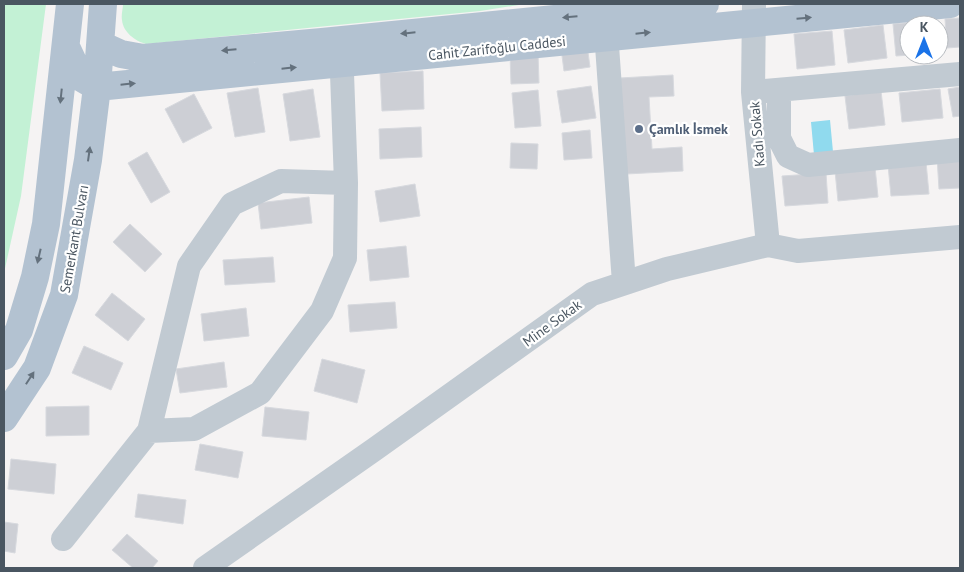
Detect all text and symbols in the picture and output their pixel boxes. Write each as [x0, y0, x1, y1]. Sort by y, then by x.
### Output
one-way arrow [561, 13, 577, 21]
one-way arrow [797, 13, 813, 21]
north arrow [899, 15, 949, 65]
text: K [920, 18, 929, 36]
one-way arrow [400, 29, 416, 37]
one-way arrow [635, 29, 651, 37]
street label: Cahit Zarifoğlu Caddesi [427, 32, 567, 64]
one-way arrow [220, 46, 236, 54]
one-way arrow [282, 64, 298, 72]
one-way arrow [120, 80, 136, 88]
one-way arrow [57, 88, 65, 104]
street label: Kadı Sokak [745, 100, 769, 167]
place label: Çamlık İsmek [649, 120, 728, 138]
marker: Çamlık İsmek [633, 123, 645, 135]
one-way arrow [85, 146, 93, 162]
street label: Semerkant Bulvarı [56, 183, 92, 295]
one-way arrow [35, 249, 43, 264]
street label: Mine Sokak [519, 295, 585, 350]
one-way arrow [26, 371, 35, 384]

